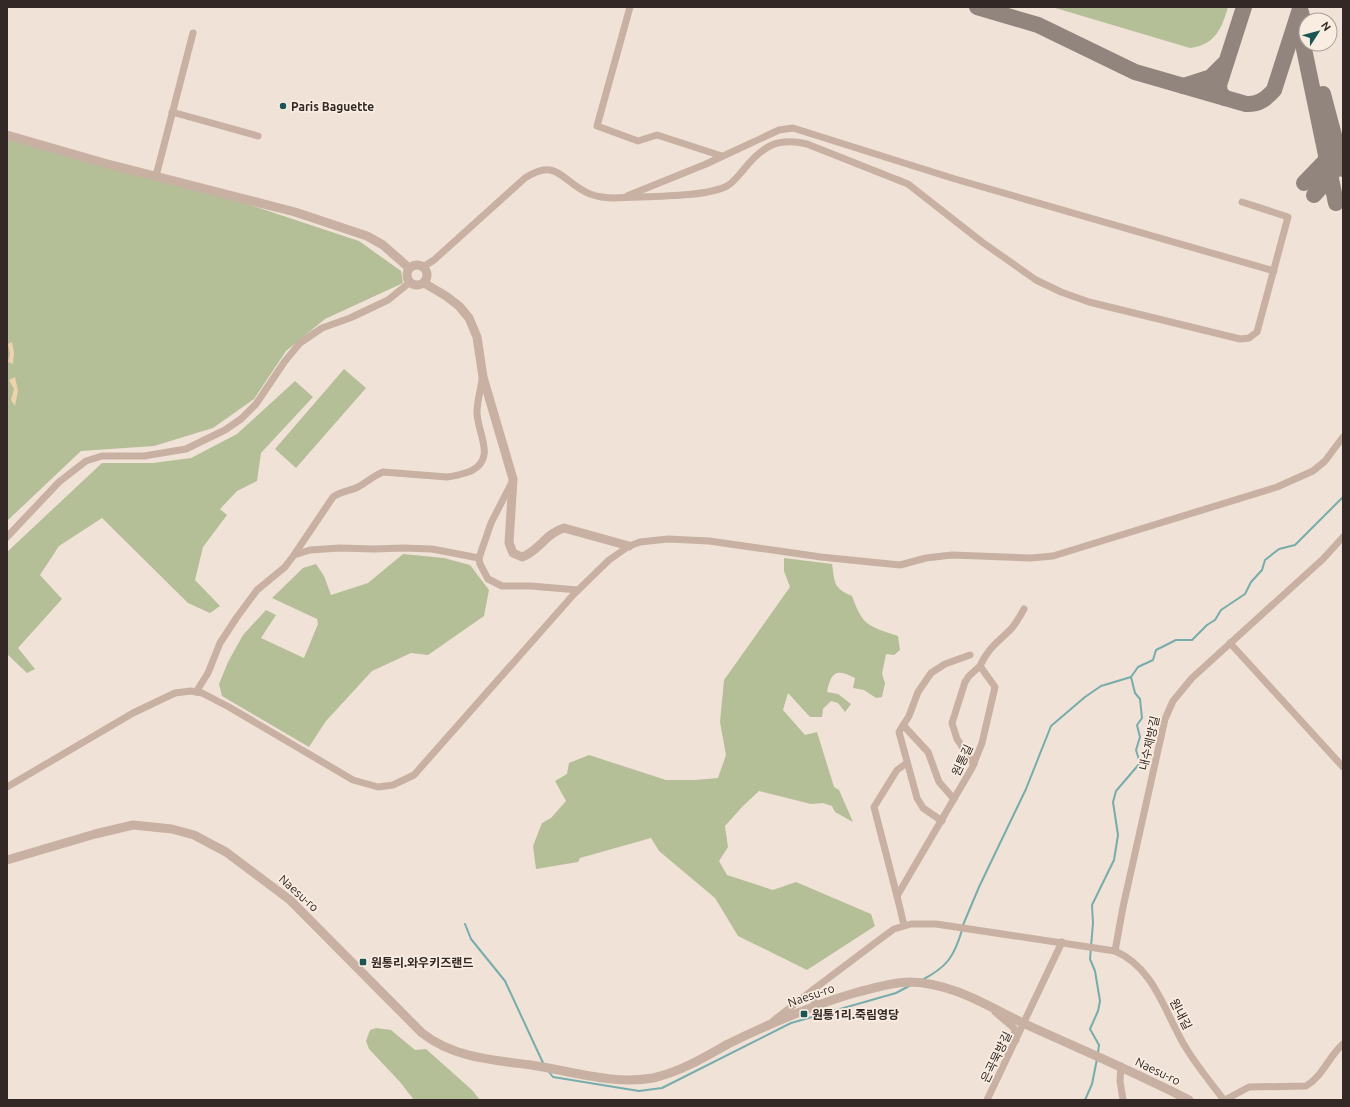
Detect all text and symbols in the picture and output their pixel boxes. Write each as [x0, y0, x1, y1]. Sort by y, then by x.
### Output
north arrow [1298, 12, 1338, 52]
text: N [1319, 19, 1333, 33]
place label: Paris Baguette [291, 100, 374, 113]
marker: Paris Baguette [278, 101, 288, 111]
street label: 내수제방길 [1136, 715, 1162, 771]
street label: 원통길 [949, 742, 975, 778]
street label: Naesu-ro [277, 872, 321, 914]
place label: 원통리.와우키즈랜드 [371, 956, 473, 969]
marker: 원통리.와우키즈랜드 [358, 957, 368, 967]
street label: Naesu-ro [786, 981, 836, 1009]
street label: 원내길 [1168, 996, 1194, 1032]
place label: 원통1리.죽림영당 [812, 1008, 899, 1021]
marker: 원통1리.죽림영당 [799, 1009, 809, 1019]
street label: 은곡묵방길 [978, 1029, 1014, 1085]
street label: Naesu-ro [1133, 1055, 1183, 1087]

